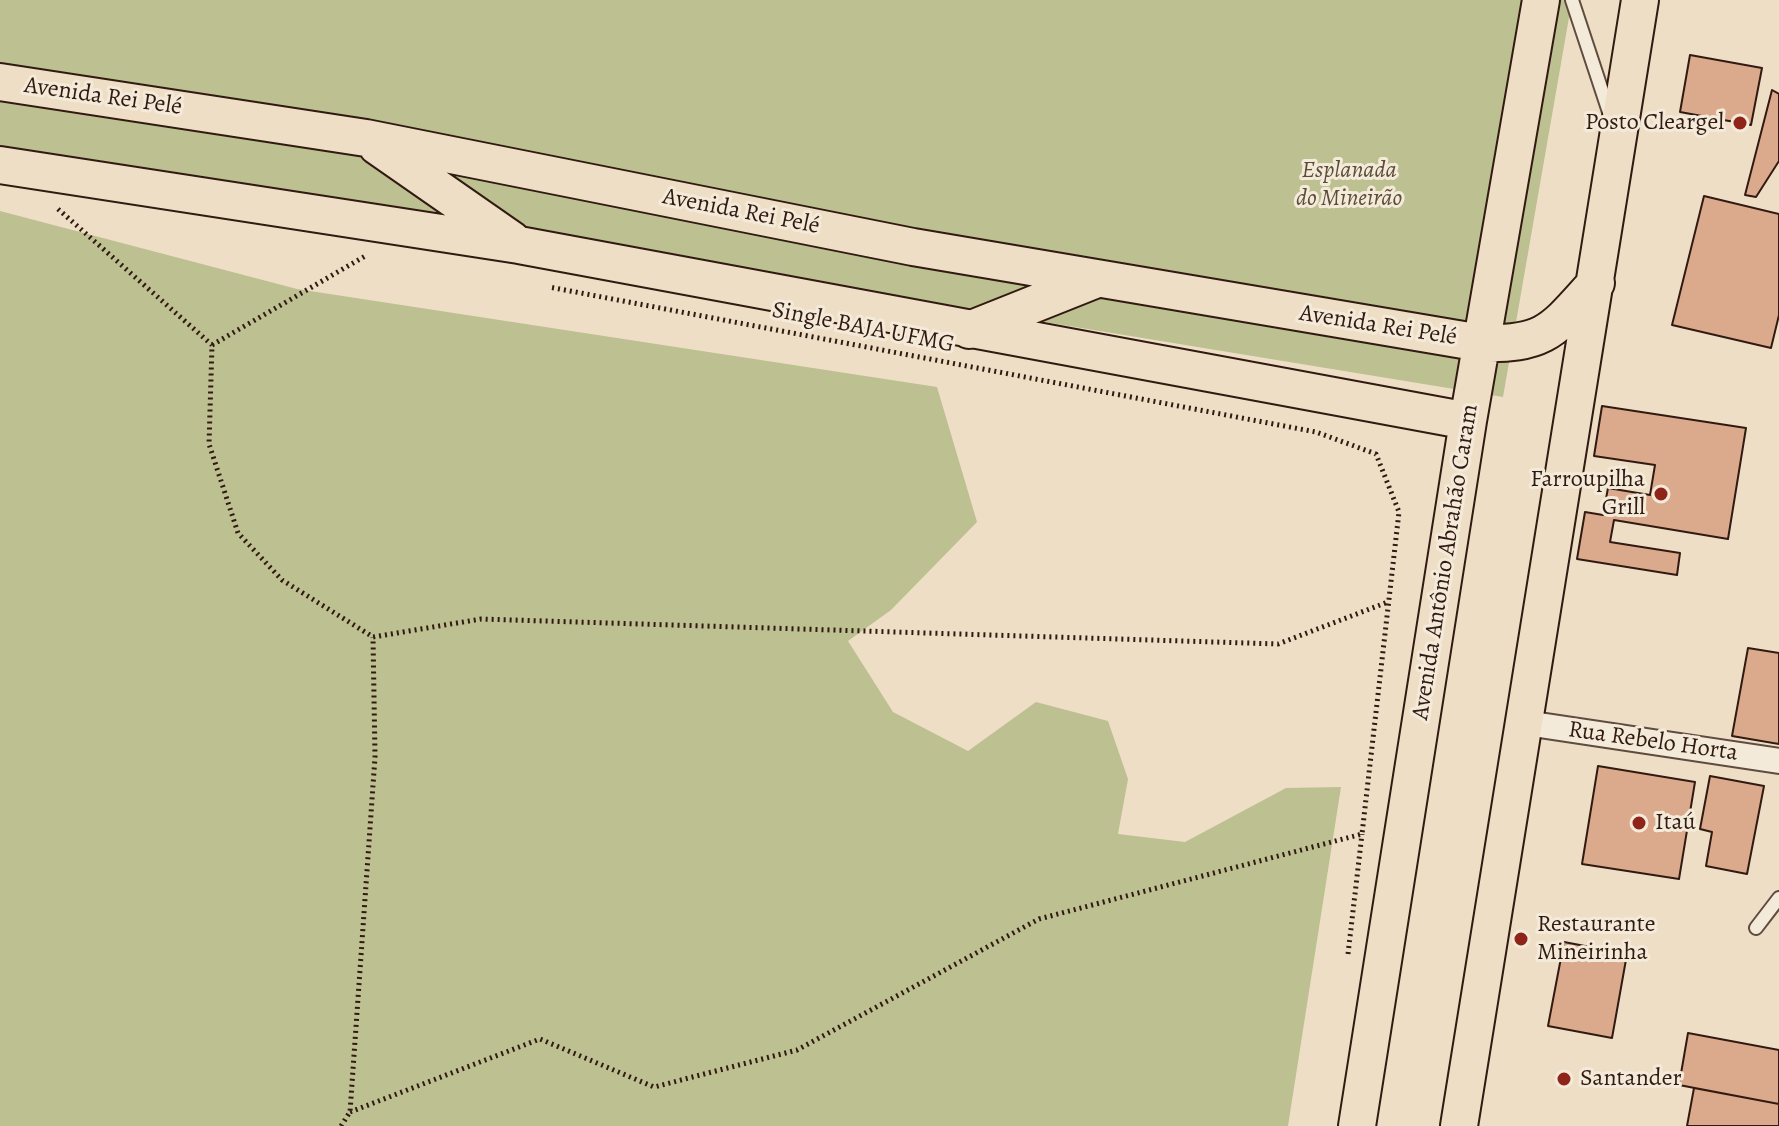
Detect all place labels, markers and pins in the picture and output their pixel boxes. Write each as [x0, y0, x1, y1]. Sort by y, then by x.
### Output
place label: Posto Cleargel [1585, 109, 1724, 137]
marker: Posto Cleargel [1731, 114, 1749, 132]
place label: Farroupilha Grill [1530, 466, 1645, 522]
marker: Farroupilha Grill [1652, 485, 1670, 503]
place label: Itaú [1655, 809, 1696, 837]
marker: Itaú [1630, 814, 1648, 832]
place label: Restaurante Mineirinha [1537, 911, 1655, 967]
marker: Restaurante Mineirinha [1512, 930, 1530, 948]
place label: Santander [1580, 1065, 1682, 1093]
marker: Santander [1555, 1070, 1573, 1088]

